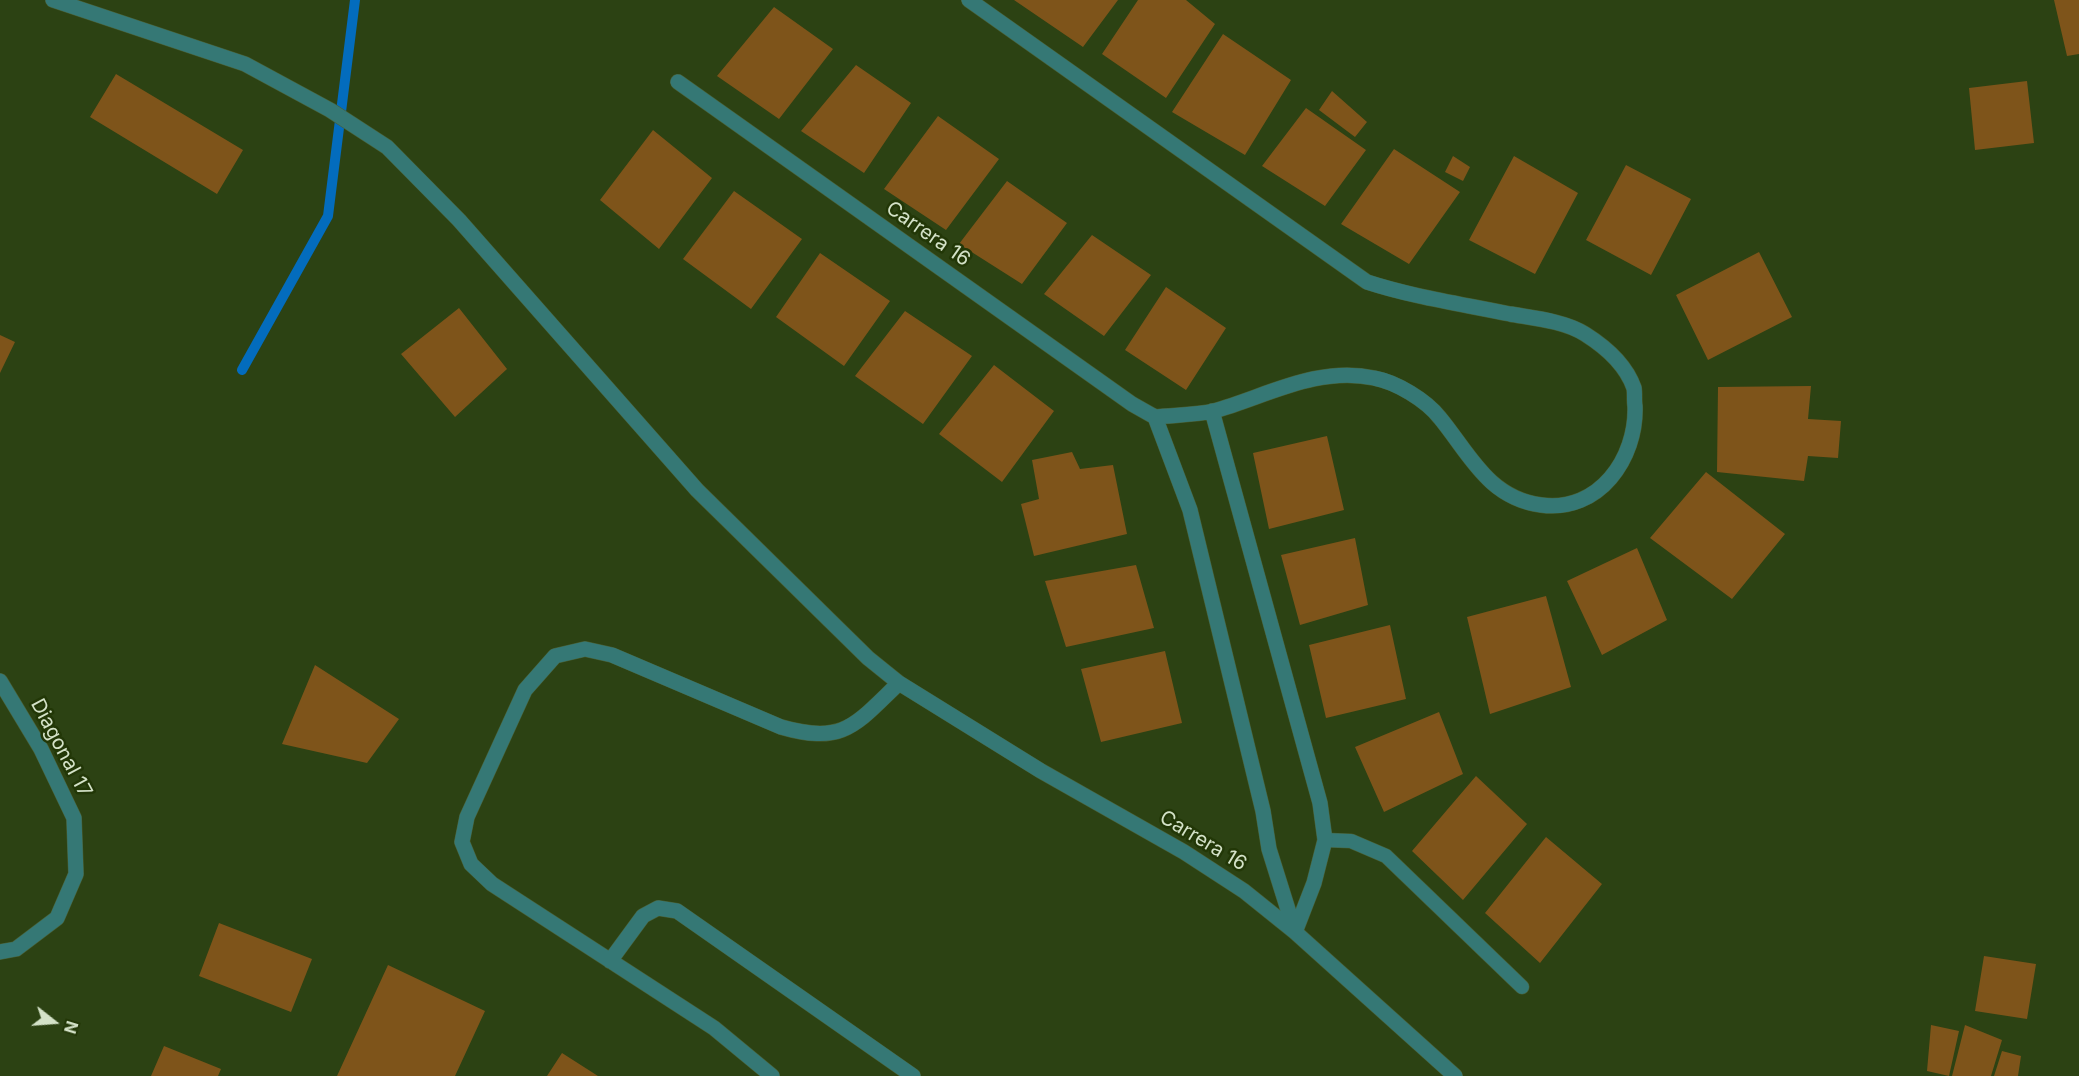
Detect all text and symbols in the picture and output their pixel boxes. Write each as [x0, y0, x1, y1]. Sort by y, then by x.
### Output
street label: Carrera 16 [881, 196, 975, 272]
street label: Diagonal 17 [25, 695, 97, 801]
street label: Carrera 16 [1155, 806, 1251, 876]
north arrow [24, 992, 84, 1052]
text: N [60, 1018, 83, 1036]

